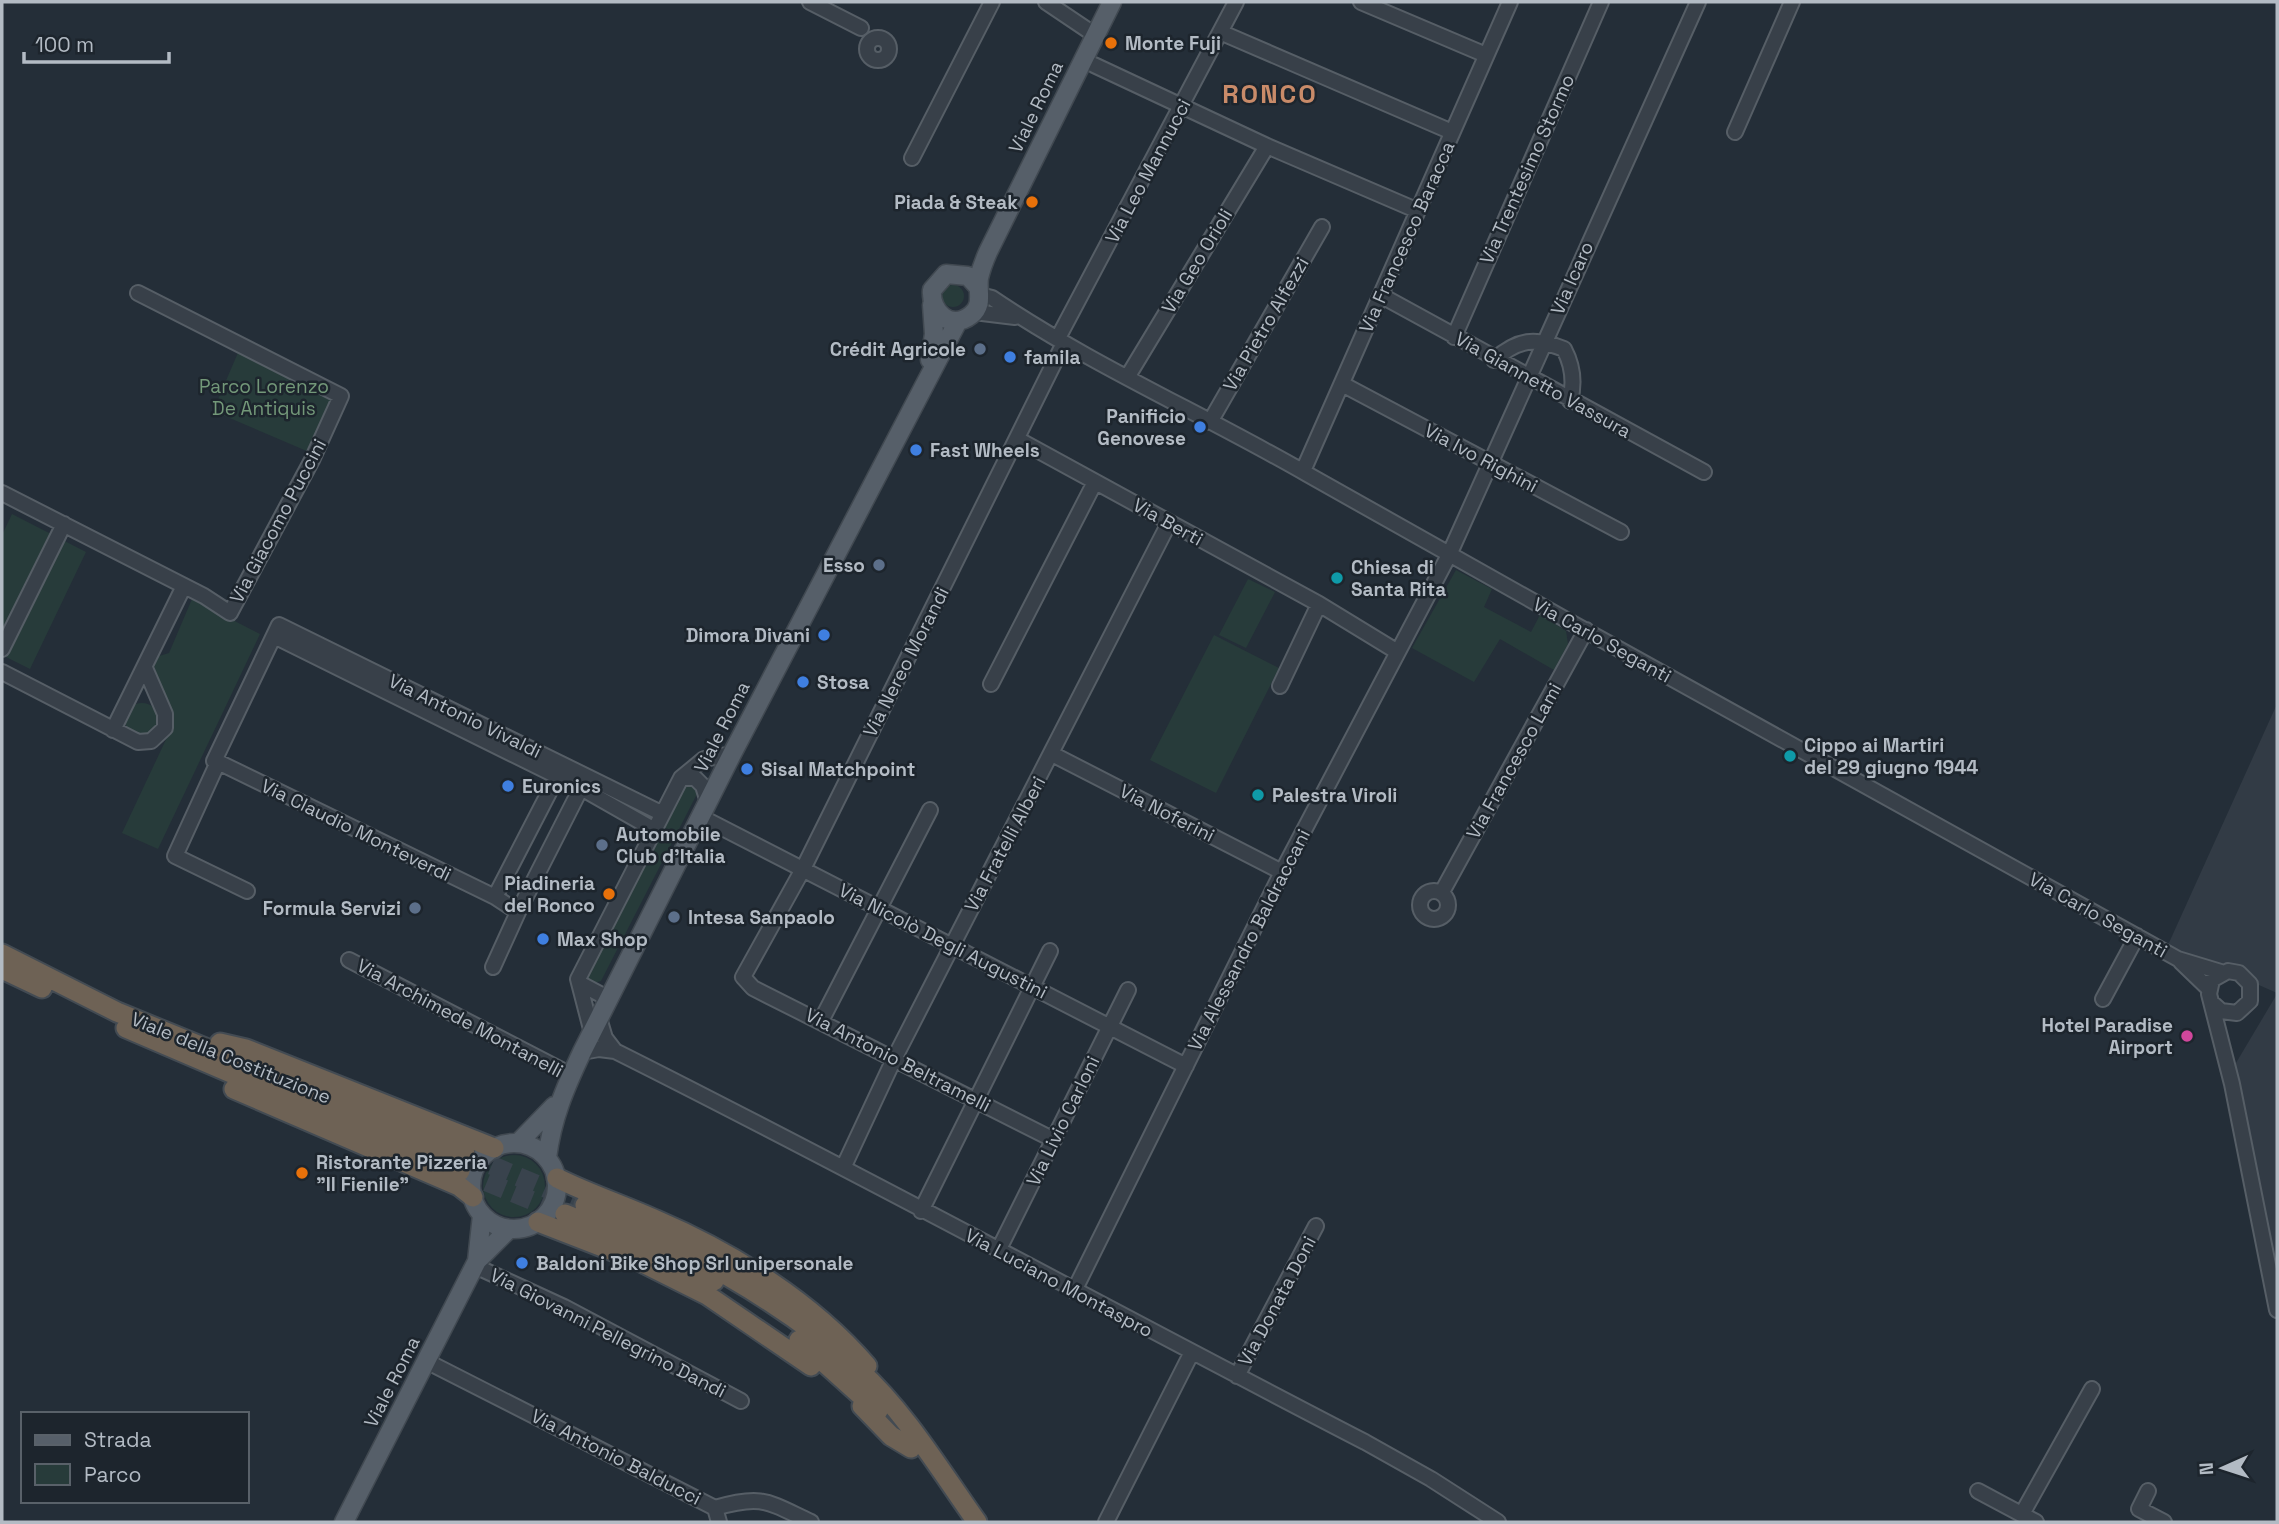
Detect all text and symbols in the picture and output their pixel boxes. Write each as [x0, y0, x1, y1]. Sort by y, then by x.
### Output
scale bar [24, 21, 170, 65]
text: 100 m [35, 31, 94, 58]
place label: Monte Fuji [1125, 31, 1221, 56]
marker: Monte Fuji [1103, 35, 1119, 51]
street label: Viale Roma [1003, 57, 1069, 157]
street label: Via Trentesimo Stormo [1474, 70, 1580, 268]
district label: RONCO [1222, 77, 1318, 111]
street label: Via Leo Mannucci [1099, 95, 1197, 247]
street label: Via Francesco Baracca [1353, 137, 1461, 337]
place label: Piada & Steak [894, 190, 1018, 215]
marker: Piada & Steak [1024, 194, 1040, 210]
street label: Via Geo Orioli [1156, 204, 1238, 318]
street label: Via Icaro [1545, 237, 1599, 319]
street label: Via Pietro Alfezzi [1217, 252, 1315, 396]
street label: Via Giannetto Vassura [1451, 326, 1635, 444]
place label: Crédit Agricole [830, 337, 966, 362]
marker: Crédit Agricole [972, 341, 988, 357]
place label: famila [1024, 345, 1080, 370]
marker: famila [1002, 349, 1018, 365]
park label: Parco Lorenzo De Antiquis [199, 374, 329, 421]
place label: Panificio Genovese [1097, 404, 1186, 451]
street label: Via Ivo Righini [1420, 418, 1542, 498]
marker: Panificio Genovese [1192, 419, 1208, 435]
street label: Via Giacomo Puccini [224, 434, 332, 608]
place label: Fast Wheels [930, 438, 1040, 463]
marker: Fast Wheels [908, 442, 924, 458]
street label: Via Berti [1128, 493, 1208, 551]
place label: Esso [823, 553, 865, 578]
place label: Chiesa di Santa Rita [1351, 555, 1446, 602]
marker: Esso [871, 557, 887, 573]
marker: Chiesa di Santa Rita [1329, 570, 1345, 586]
street label: Via Nereo Morandi [857, 583, 955, 741]
street label: Via Carlo Seganti [1528, 592, 1676, 688]
place label: Dimora Divani [686, 623, 810, 648]
marker: Dimora Divani [816, 627, 832, 643]
street label: Via Antonio Vivaldi [384, 668, 546, 764]
place label: Stosa [817, 670, 869, 695]
marker: Stosa [795, 674, 811, 690]
street label: Viale Roma [688, 677, 756, 777]
street label: Via Francesco Lami [1461, 678, 1567, 844]
place label: Cippo ai Martiri del 29 giugno 1944 [1804, 733, 1978, 780]
marker: Cippo ai Martiri del 29 giugno 1944 [1782, 748, 1798, 764]
place label: Sisal Matchpoint [761, 757, 915, 782]
marker: Sisal Matchpoint [739, 761, 755, 777]
street label: Via Fratelli Alberi [959, 772, 1051, 916]
street label: Via Claudio Monteverdi [257, 773, 455, 887]
place label: Euronics [522, 774, 601, 799]
marker: Euronics [500, 778, 516, 794]
street label: Via Noferini [1115, 778, 1219, 848]
place label: Palestra Viroli [1272, 783, 1397, 808]
marker: Palestra Viroli [1250, 787, 1266, 803]
place label: Automobile Club d'Italia [616, 822, 725, 869]
street label: Via Alessandro Baldraccani [1182, 825, 1316, 1055]
marker: Automobile Club d'Italia [594, 837, 610, 853]
street label: Via Carlo Seganti [2024, 867, 2172, 963]
place label: Piadineria del Ronco [504, 871, 595, 918]
street label: Via Nicolò Degli Augustini [835, 877, 1051, 1005]
marker: Piadineria del Ronco [601, 886, 617, 902]
place label: Formula Servizi [263, 896, 401, 921]
marker: Formula Servizi [407, 900, 423, 916]
place label: Intesa Sanpaolo [688, 905, 835, 930]
marker: Intesa Sanpaolo [666, 909, 682, 925]
place label: Max Shop [557, 927, 648, 952]
marker: Max Shop [535, 931, 551, 947]
street label: Via Archimede Montanelli [352, 953, 568, 1083]
street label: Via Antonio Beltramelli [801, 1002, 995, 1118]
street label: Viale della Costituzione [127, 1006, 335, 1110]
place label: Hotel Paradise Airport [2042, 1013, 2173, 1060]
marker: Hotel Paradise Airport [2179, 1028, 2195, 1044]
street label: Via Livio Carloni [1021, 1052, 1105, 1190]
place label: Ristorante Pizzeria "Il Fienile" [316, 1150, 487, 1197]
marker: Ristorante Pizzeria "Il Fienile" [294, 1165, 310, 1181]
street label: Via Luciano Montaspro [961, 1223, 1157, 1343]
street label: Via Donata Doni [1232, 1232, 1322, 1370]
place label: Baldoni Bike Shop Srl unipersonale [536, 1251, 853, 1276]
marker: Baldoni Bike Shop Srl unipersonale [514, 1255, 530, 1271]
street label: Via Giovanni Pellegrino Dandi [486, 1262, 730, 1404]
street label: Viale Roma [358, 1332, 426, 1432]
street label: Via Antonio Balducci [527, 1403, 705, 1511]
legend [21, 1412, 248, 1503]
text: Strada [84, 1426, 151, 1453]
north arrow [2188, 1433, 2258, 1503]
text: Parco [84, 1461, 142, 1488]
text: N [2194, 1462, 2219, 1476]

